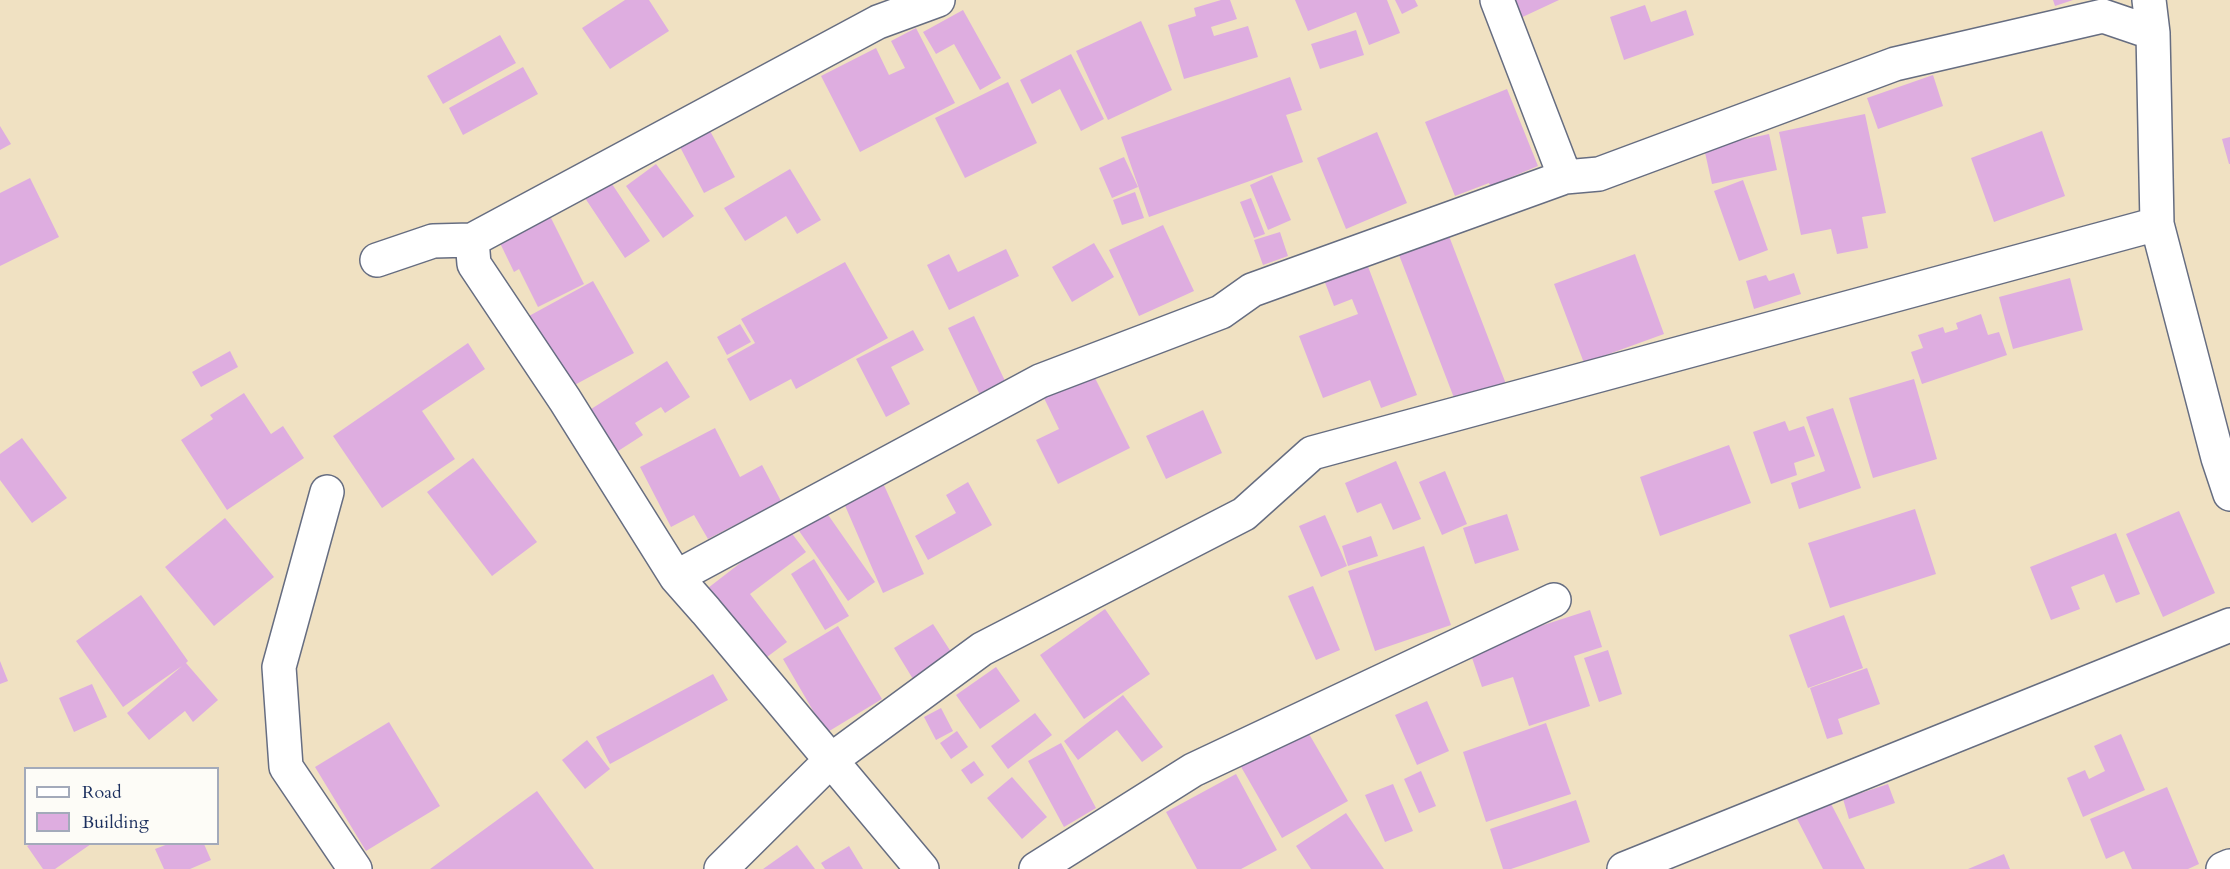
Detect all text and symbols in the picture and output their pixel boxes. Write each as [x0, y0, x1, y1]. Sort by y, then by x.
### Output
legend [24, 767, 219, 845]
text: Road [82, 780, 122, 805]
text: Building [82, 810, 149, 835]

